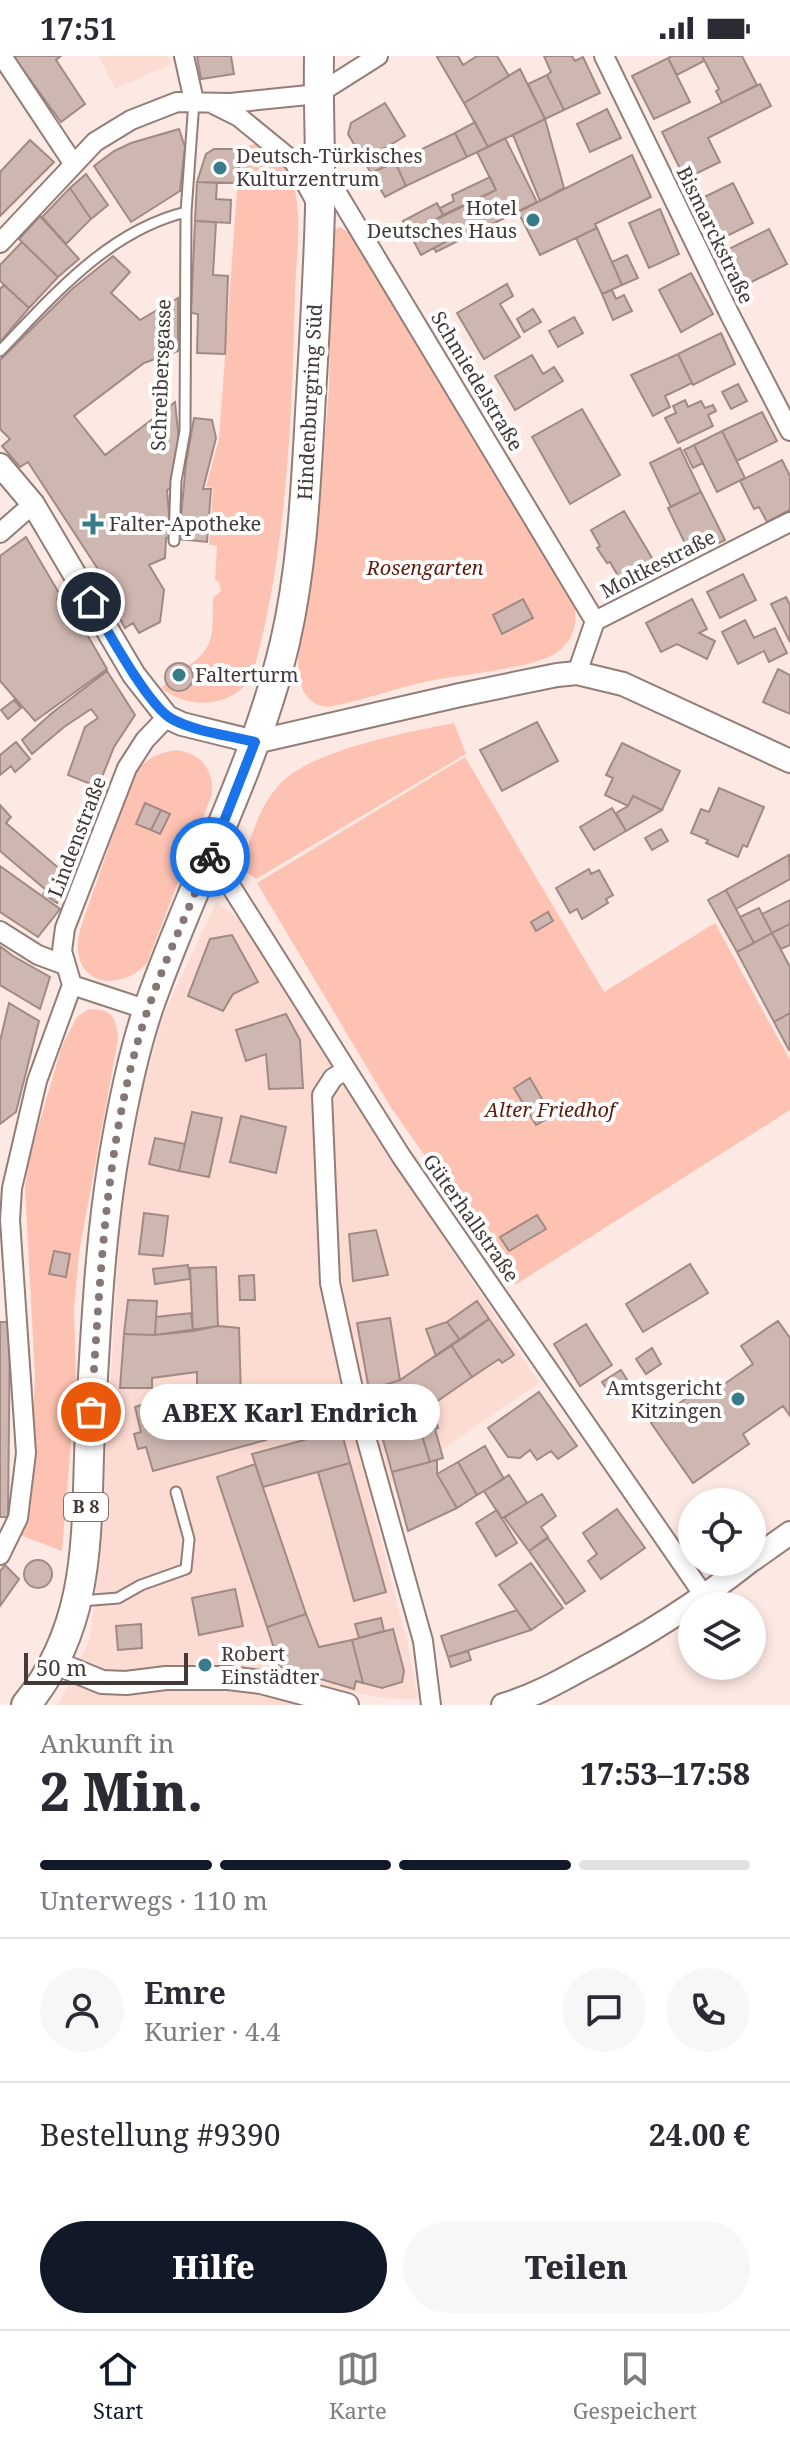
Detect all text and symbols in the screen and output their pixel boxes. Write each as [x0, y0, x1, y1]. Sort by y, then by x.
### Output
text: 17:51 [40, 8, 117, 49]
place label: Deutsch-Türkisches Kulturzentrum [236, 142, 423, 192]
marker: Deutsch-Türkisches Kulturzentrum [211, 159, 229, 177]
street label: Bismarckstraße [671, 162, 760, 308]
place label: Hotel Deutsches Haus [367, 194, 517, 244]
marker: Hotel Deutsches Haus [524, 211, 542, 229]
street label: Schreibersgasse [144, 298, 177, 451]
street label: Hindenburgring Süd [291, 303, 328, 501]
street label: Schmiedelstraße [425, 306, 530, 456]
place label: Falter-Apotheke [109, 510, 261, 537]
marker: Falter-Apotheke [84, 515, 102, 533]
street label: Moltkestraße [596, 523, 720, 604]
park label: Rosengarten [365, 554, 484, 581]
pin [57, 568, 125, 636]
icon: home [69, 580, 113, 624]
place label: Falterturm [195, 661, 299, 688]
marker: Falterturm [170, 666, 188, 684]
street label: Lindenstraße [41, 772, 112, 901]
courier [170, 817, 250, 897]
icon: bike [188, 835, 232, 879]
park label: Alter Friedhof [483, 1096, 619, 1123]
street label: Güterhallstraße [417, 1148, 526, 1287]
place label: Amtsgericht Kitzingen [606, 1374, 722, 1424]
pin [57, 1378, 125, 1446]
callout: ABEX Karl Endrich [139, 1384, 439, 1440]
icon: bag [69, 1390, 113, 1434]
marker: Amtsgericht Kitzingen [729, 1390, 747, 1408]
text: ABEX Karl Endrich [162, 1394, 418, 1430]
map controls [678, 1488, 766, 1680]
button: locate [678, 1488, 766, 1576]
road number: B 8 [64, 1493, 108, 1521]
button: layers [678, 1592, 766, 1680]
place label: Robert Einstädter [221, 1640, 320, 1690]
scale bar [24, 1649, 188, 1685]
text: 50 m [36, 1652, 87, 1682]
marker: Robert Einstädter [196, 1656, 214, 1674]
text: Ankunft in [40, 1725, 174, 1761]
text: 17:53–17:58 [580, 1753, 750, 1794]
text: 2 Min. [40, 1755, 203, 1826]
text: Unterwegs · 110 m [40, 1882, 268, 1918]
button: person [40, 1968, 124, 2052]
button: chat [562, 1968, 646, 2052]
button: phone [666, 1968, 750, 2052]
text: Emre [144, 1972, 226, 2013]
text: Kurier · 4.4 [144, 2013, 281, 2049]
text: Bestellung #9390 [40, 2114, 281, 2155]
text: 24.00 € [649, 2114, 750, 2155]
button: Hilfe [40, 2221, 387, 2313]
button: Teilen [403, 2221, 750, 2313]
tab: Start [93, 2347, 143, 2425]
tab: Karte [329, 2347, 387, 2425]
tab: Gespeichert [573, 2347, 697, 2425]

